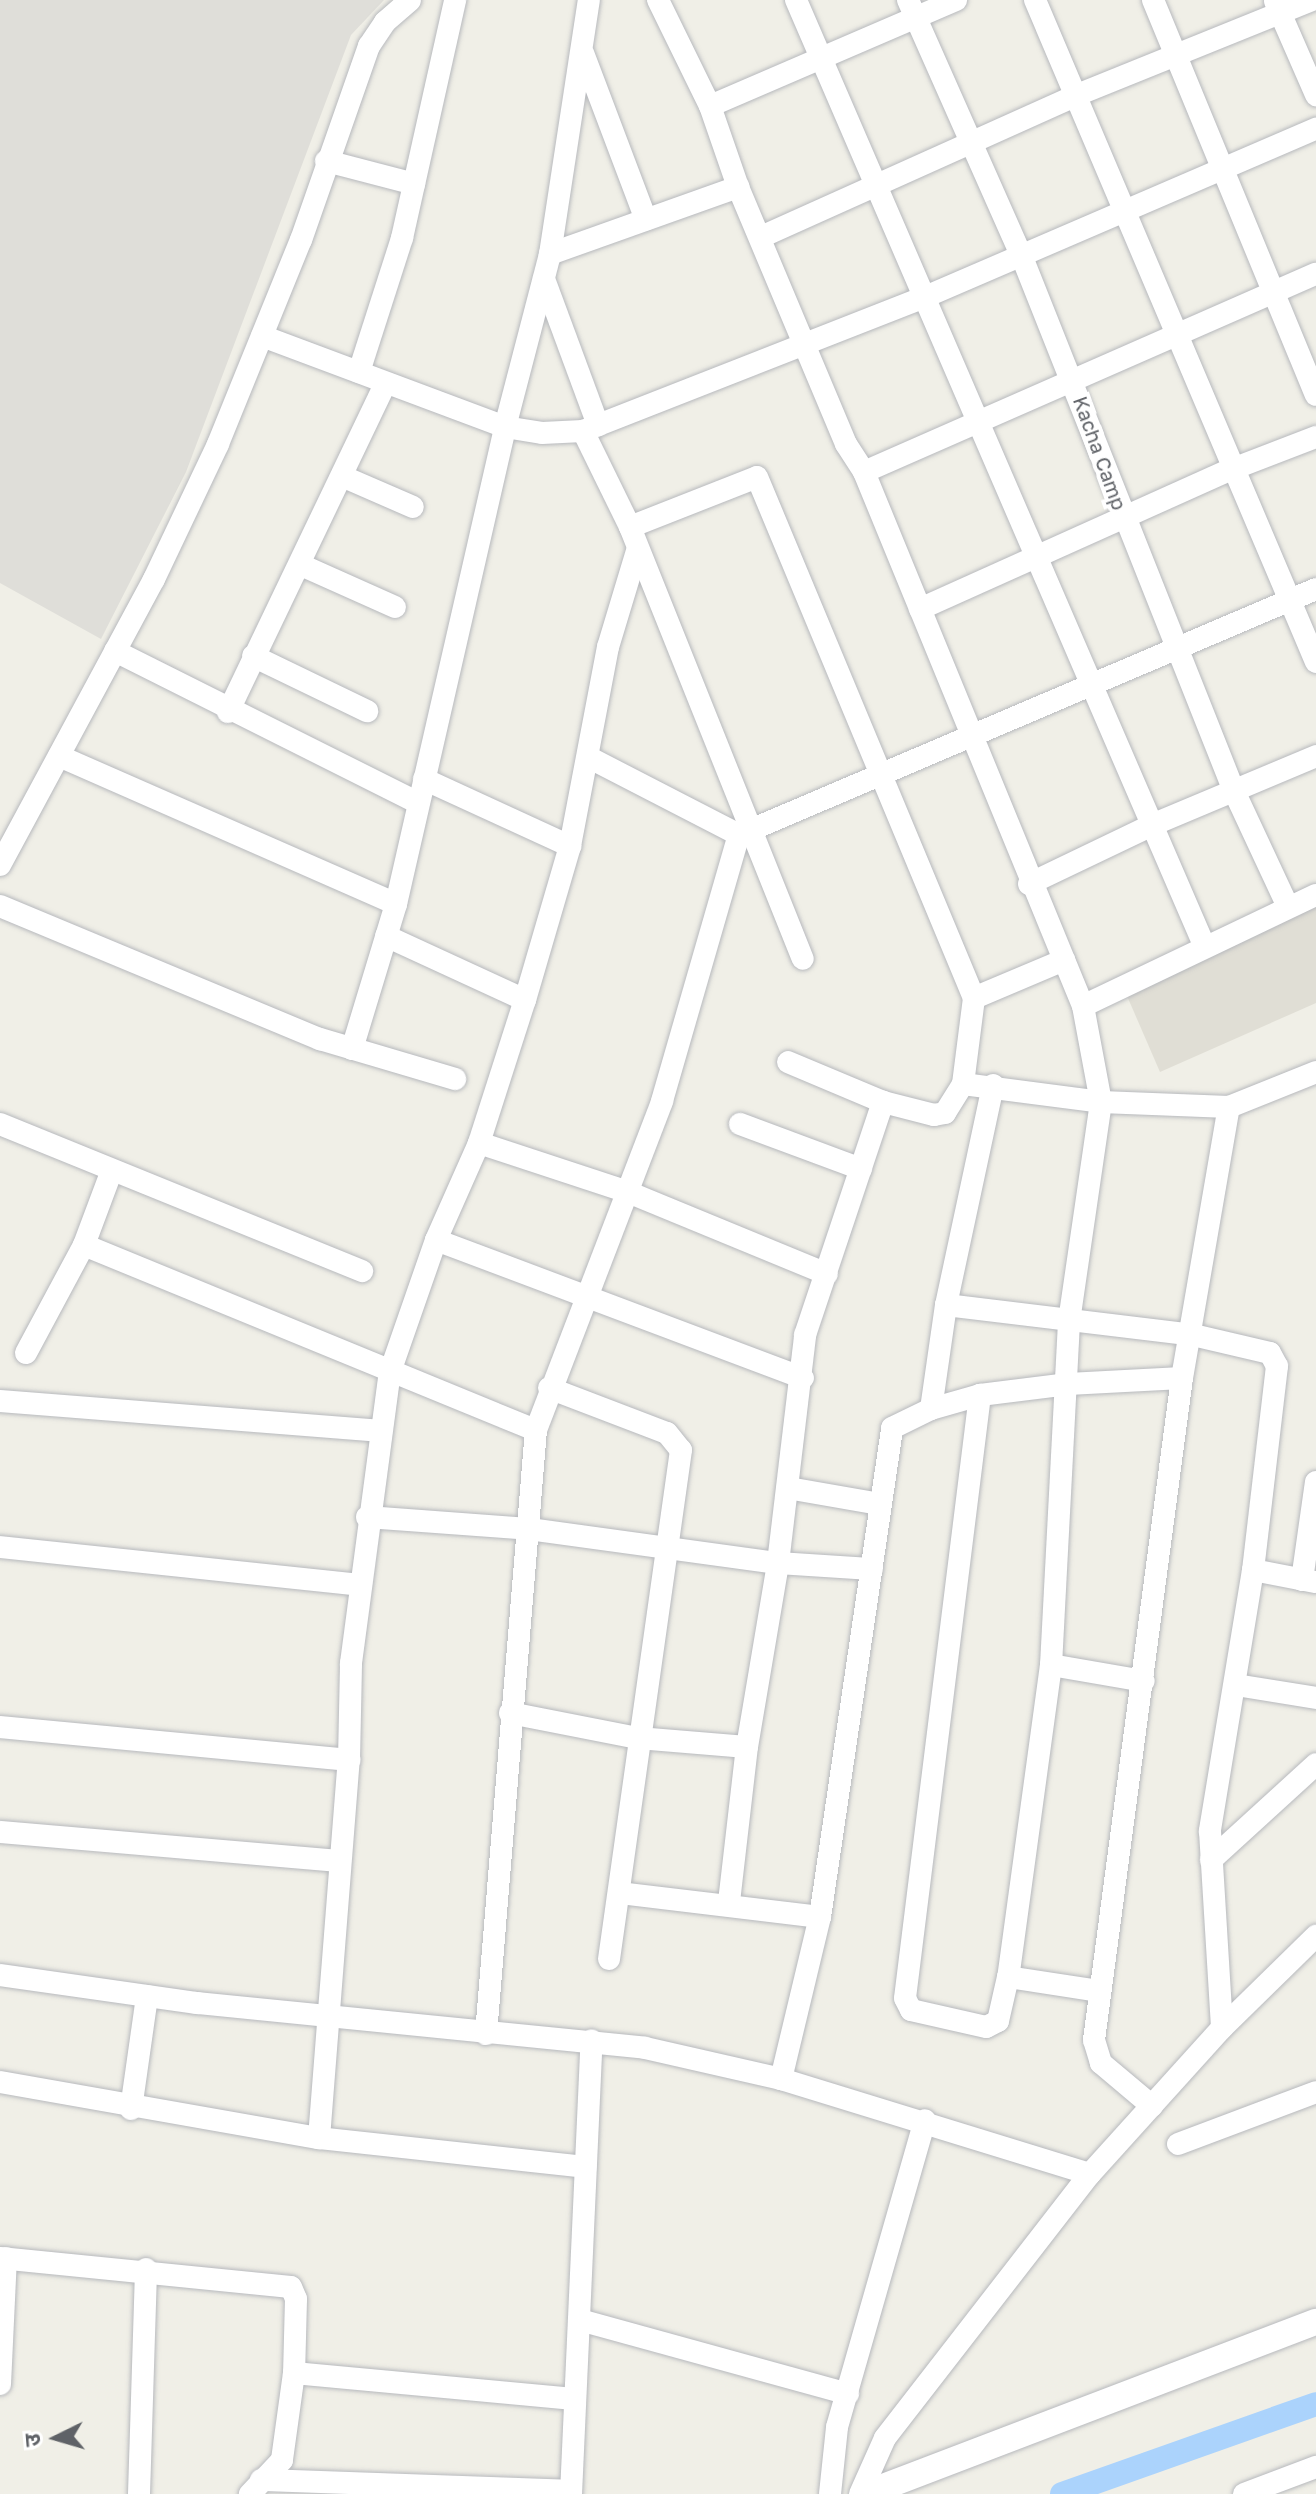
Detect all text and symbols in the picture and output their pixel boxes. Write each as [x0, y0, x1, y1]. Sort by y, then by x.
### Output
street label: Kacha Camp [1068, 393, 1132, 513]
north arrow [16, 2398, 96, 2478]
text: उ [18, 2433, 46, 2448]

